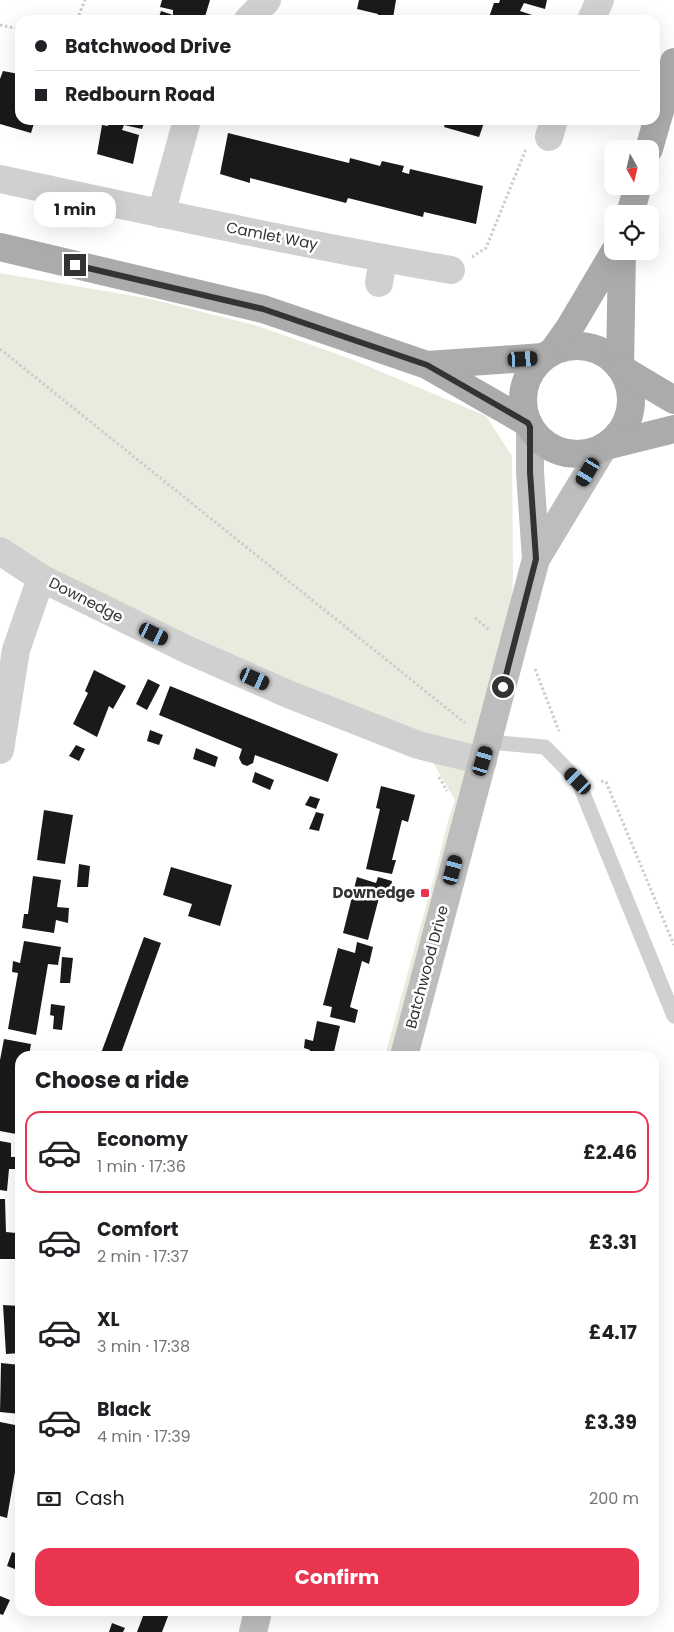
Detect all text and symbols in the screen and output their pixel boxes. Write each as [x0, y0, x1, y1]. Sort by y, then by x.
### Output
text: Batchwood Drive [65, 33, 231, 60]
text: Redbourn Road [65, 81, 215, 108]
north arrow [604, 140, 659, 195]
map controls [604, 140, 659, 260]
callout: 1 min [34, 192, 116, 228]
text: 1 min [54, 198, 96, 221]
button: locate [604, 205, 659, 260]
street label: Camlet Way [225, 216, 320, 255]
route end [64, 254, 86, 276]
car [507, 351, 538, 367]
car [573, 455, 602, 489]
street label: Downedge [45, 572, 127, 627]
car [137, 621, 170, 647]
car [238, 666, 271, 692]
route start [492, 676, 514, 698]
car [471, 744, 494, 778]
car [562, 765, 593, 797]
car [441, 854, 464, 886]
place label: Downedge [333, 882, 415, 903]
marker: Downedge [419, 887, 431, 899]
street label: Batchwood Drive [400, 903, 453, 1031]
text: Choose a ride [35, 1065, 189, 1096]
text: Economy [97, 1126, 188, 1153]
icon: car [37, 1130, 82, 1175]
text: £2.46 [583, 1139, 637, 1166]
text: 1 min · 17:36 [97, 1155, 186, 1178]
text: Comfort [97, 1216, 179, 1243]
icon: car [37, 1220, 82, 1265]
text: £3.31 [589, 1229, 637, 1256]
text: 2 min · 17:37 [97, 1245, 189, 1268]
text: XL [97, 1306, 120, 1333]
icon: car [37, 1310, 82, 1355]
text: £4.17 [589, 1319, 637, 1346]
text: 3 min · 17:38 [97, 1335, 190, 1358]
text: Black [97, 1396, 151, 1423]
icon: car [37, 1400, 82, 1445]
text: £3.39 [584, 1409, 637, 1436]
text: 4 min · 17:39 [97, 1425, 191, 1448]
icon: cash [35, 1485, 63, 1513]
text: Cash [75, 1485, 125, 1512]
text: 200 m [589, 1487, 639, 1510]
button: Confirm [35, 1548, 639, 1606]

